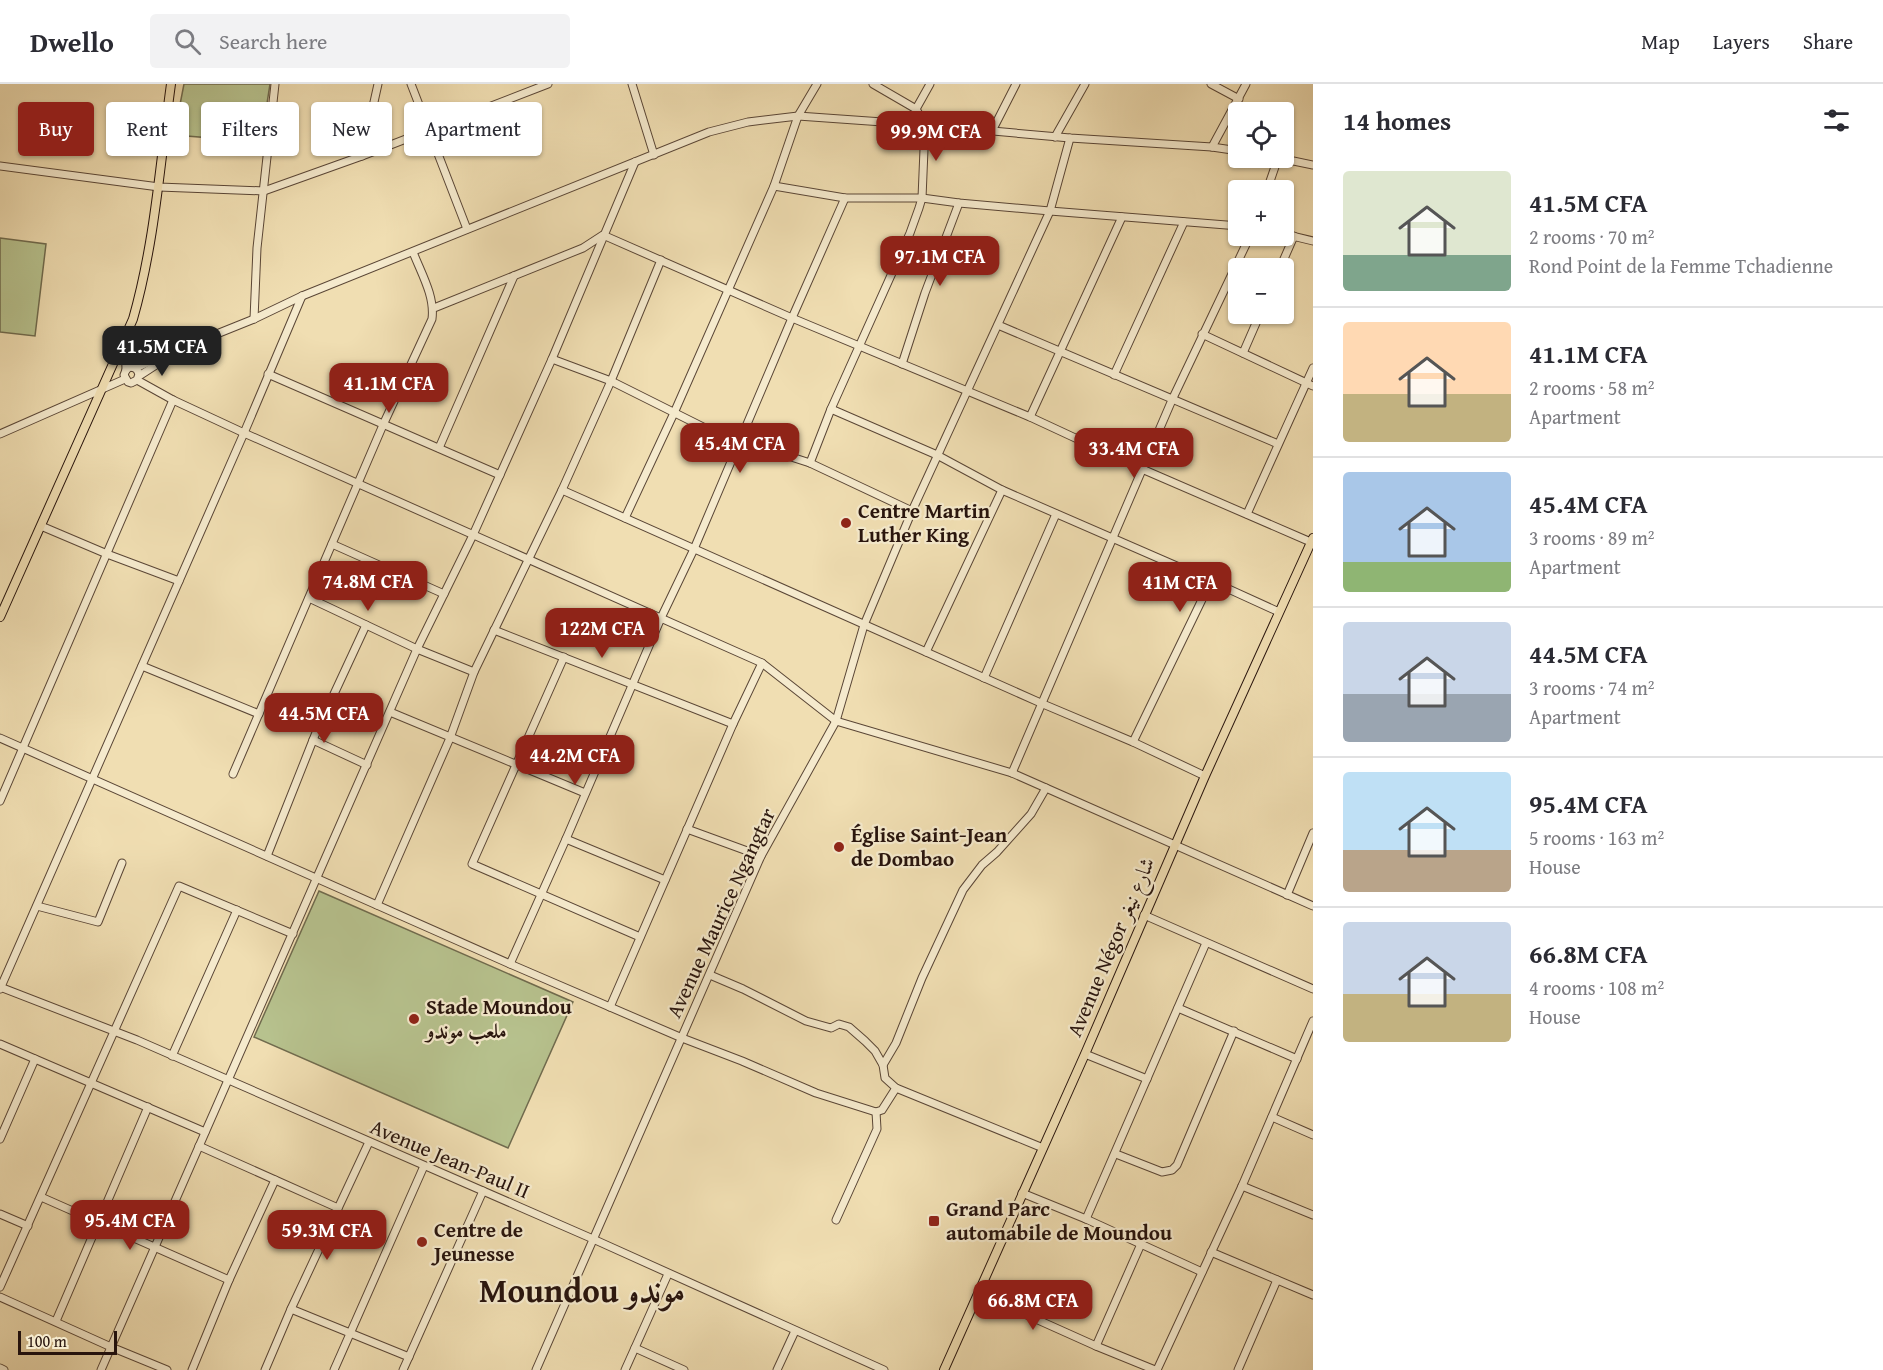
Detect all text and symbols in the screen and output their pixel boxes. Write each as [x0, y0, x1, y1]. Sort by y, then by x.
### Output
search box [150, 14, 570, 68]
text: Dwello [30, 21, 114, 62]
icon: search [171, 25, 204, 58]
text: Search here [219, 25, 327, 57]
text: Map [1641, 26, 1680, 57]
text: Layers [1713, 26, 1770, 57]
text: Share [1803, 26, 1853, 57]
text: 14 homes [1343, 101, 1451, 140]
chip: Buy [18, 102, 94, 156]
chip: Rent [106, 102, 189, 156]
chip: Filters [201, 102, 299, 156]
chip: New [311, 102, 392, 156]
chip: Apartment [404, 102, 542, 156]
map controls [1228, 102, 1294, 324]
button: locate [1228, 102, 1294, 168]
icon: filters [1820, 104, 1853, 137]
pin: 99.9M CFA [867, 111, 1005, 162]
text: 99.9M CFA [890, 116, 982, 145]
button: + [1228, 180, 1294, 246]
text: 41.5M CFA [1529, 183, 1648, 222]
icon: home [1391, 195, 1463, 267]
text: 2 rooms · 70 m² [1529, 222, 1655, 251]
pin: 97.1M CFA [871, 236, 1009, 287]
text: 97.1M CFA [894, 241, 986, 270]
text: Rond Point de la Femme Tchadienne [1529, 251, 1833, 280]
button: − [1228, 258, 1294, 324]
pin: 41.5M CFA [93, 326, 231, 377]
text: 41.5M CFA [116, 331, 208, 360]
text: 41.1M CFA [1529, 334, 1648, 373]
icon: home [1391, 346, 1463, 418]
pin: 41.1M CFA [320, 363, 458, 414]
text: 41.1M CFA [343, 368, 435, 397]
text: 2 rooms · 58 m² [1529, 373, 1655, 402]
text: Apartment [1529, 402, 1621, 431]
pin: 45.4M CFA [671, 423, 809, 474]
text: 45.4M CFA [694, 428, 786, 457]
pin: 33.4M CFA [1065, 428, 1203, 479]
text: 33.4M CFA [1088, 433, 1180, 462]
text: 45.4M CFA [1529, 484, 1648, 523]
place label: Centre Martin Luther King [858, 495, 991, 550]
icon: home [1391, 496, 1463, 568]
marker: Centre Martin Luther King [839, 516, 853, 530]
text: 3 rooms · 89 m² [1529, 523, 1655, 552]
text: Apartment [1529, 552, 1621, 581]
pin: 74.8M CFA [299, 561, 437, 612]
pin: 41M CFA [1125, 562, 1235, 613]
text: 74.8M CFA [322, 566, 414, 595]
text: 41M CFA [1142, 567, 1218, 596]
pin: 122M CFA [540, 608, 664, 659]
text: 122M CFA [559, 613, 645, 642]
text: 44.5M CFA [1529, 634, 1648, 673]
icon: home [1391, 646, 1463, 718]
text: 3 rooms · 74 m² [1529, 673, 1655, 702]
pin: 44.5M CFA [255, 693, 393, 744]
text: 44.5M CFA [278, 698, 370, 727]
text: Apartment [1529, 702, 1621, 731]
pin: 44.2M CFA [506, 735, 644, 786]
text: 44.2M CFA [529, 740, 621, 769]
text: 95.4M CFA [1529, 784, 1648, 823]
icon: home [1391, 796, 1463, 868]
street label: Avenue Maurice Ngangtar [658, 802, 783, 1023]
place label: Église Saint-Jean de Dombao [851, 819, 1008, 874]
text: 5 rooms · 163 m² [1529, 823, 1664, 852]
marker: Église Saint-Jean de Dombao [832, 840, 846, 854]
street label: Avenue Négor شارع نيغر [1059, 852, 1165, 1043]
text: House [1529, 852, 1581, 881]
text: 66.8M CFA [1529, 934, 1648, 973]
icon: home [1391, 946, 1463, 1018]
text: 4 rooms · 108 m² [1529, 973, 1664, 1002]
place label: Stade Moundou ملعب موندو [424, 991, 572, 1046]
text: House [1529, 1002, 1581, 1031]
marker: Stade Moundou ملعب موندو [407, 1012, 421, 1026]
street label: Avenue Jean-Paul II [366, 1111, 535, 1206]
place label: Grand Parc automabile de Moundou [946, 1193, 1172, 1248]
pin: 95.4M CFA [61, 1200, 199, 1251]
text: 95.4M CFA [84, 1205, 176, 1234]
pin: 59.3M CFA [258, 1210, 396, 1261]
place label: Centre de Jeunesse [431, 1214, 523, 1269]
marker: Grand Parc automabile de Moundou [927, 1214, 941, 1228]
text: 59.3M CFA [281, 1215, 373, 1244]
marker: Centre de Jeunesse [415, 1235, 429, 1249]
district label: Moundou موندو [479, 1266, 685, 1314]
pin: 66.8M CFA [964, 1280, 1102, 1331]
text: 66.8M CFA [987, 1285, 1079, 1314]
scale bar [18, 1328, 117, 1356]
text: 100 m [27, 1329, 67, 1353]

